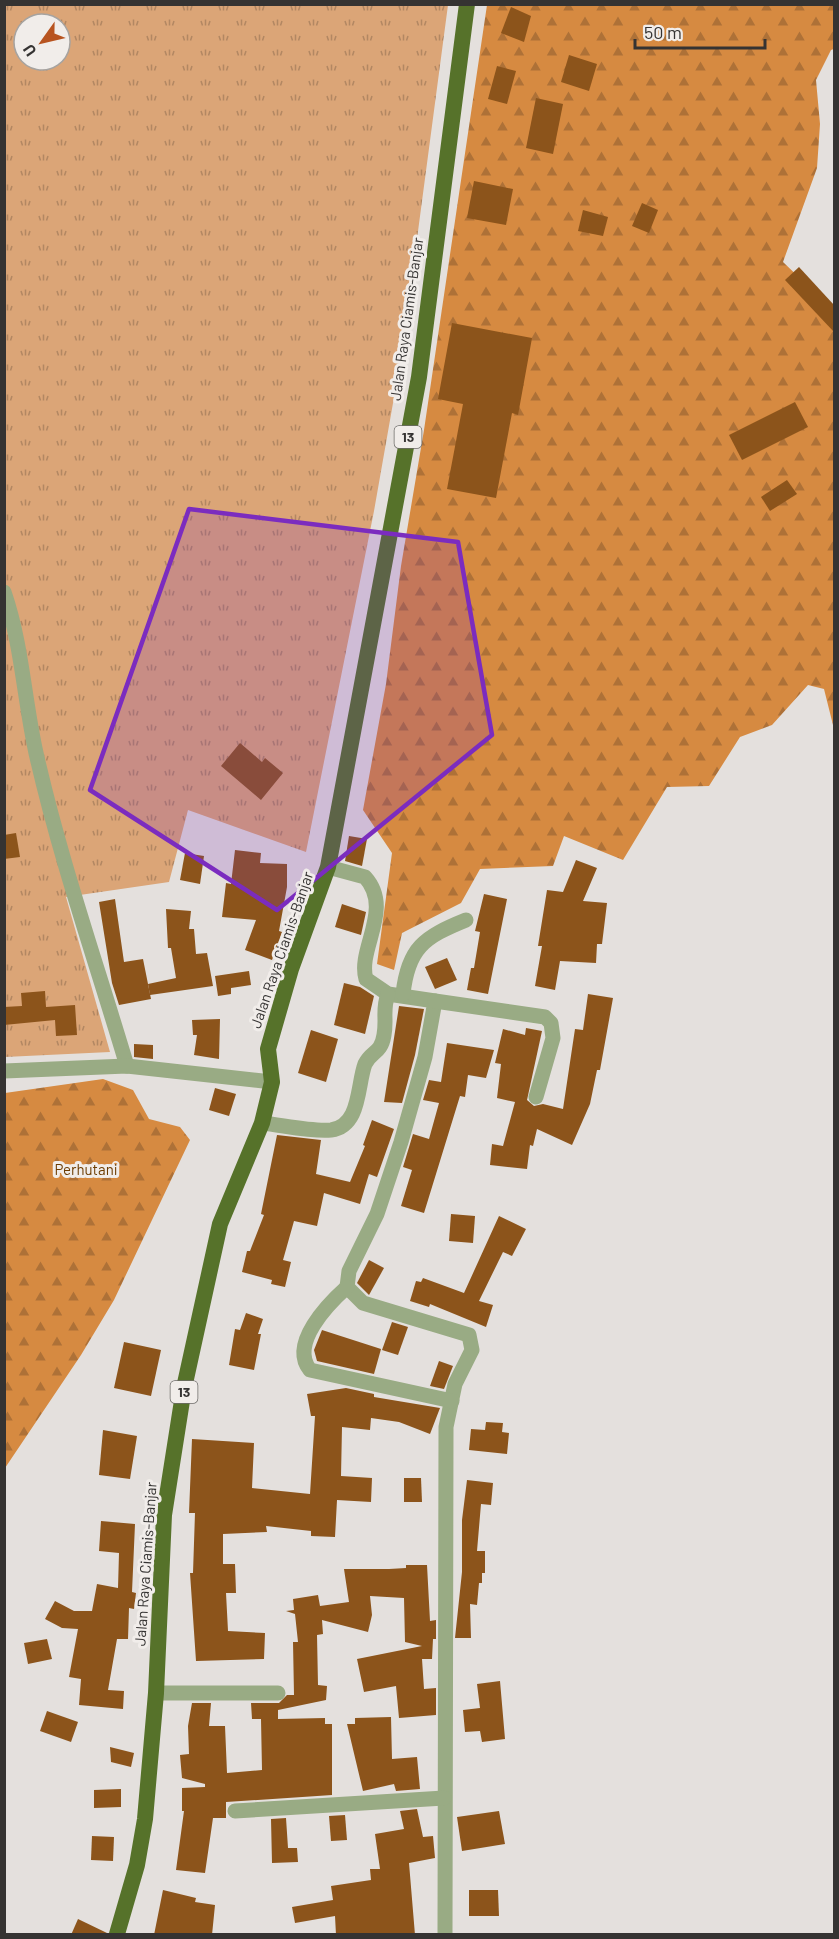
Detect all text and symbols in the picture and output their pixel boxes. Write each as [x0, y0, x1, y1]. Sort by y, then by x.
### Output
north arrow [12, 12, 72, 72]
scale bar [635, 12, 766, 50]
text: 50 m [644, 21, 682, 43]
text: U [18, 41, 40, 60]
street label: Jalan Raya Ciamis-Banjar [386, 236, 426, 402]
road number: 13 [394, 426, 422, 448]
street label: Jalan Raya Ciamis-Banjar [246, 868, 317, 1030]
park label: Perhutani [54, 1160, 118, 1178]
road number: 13 [170, 1381, 198, 1403]
street label: Jalan Raya Ciamis-Banjar [130, 1481, 160, 1647]

